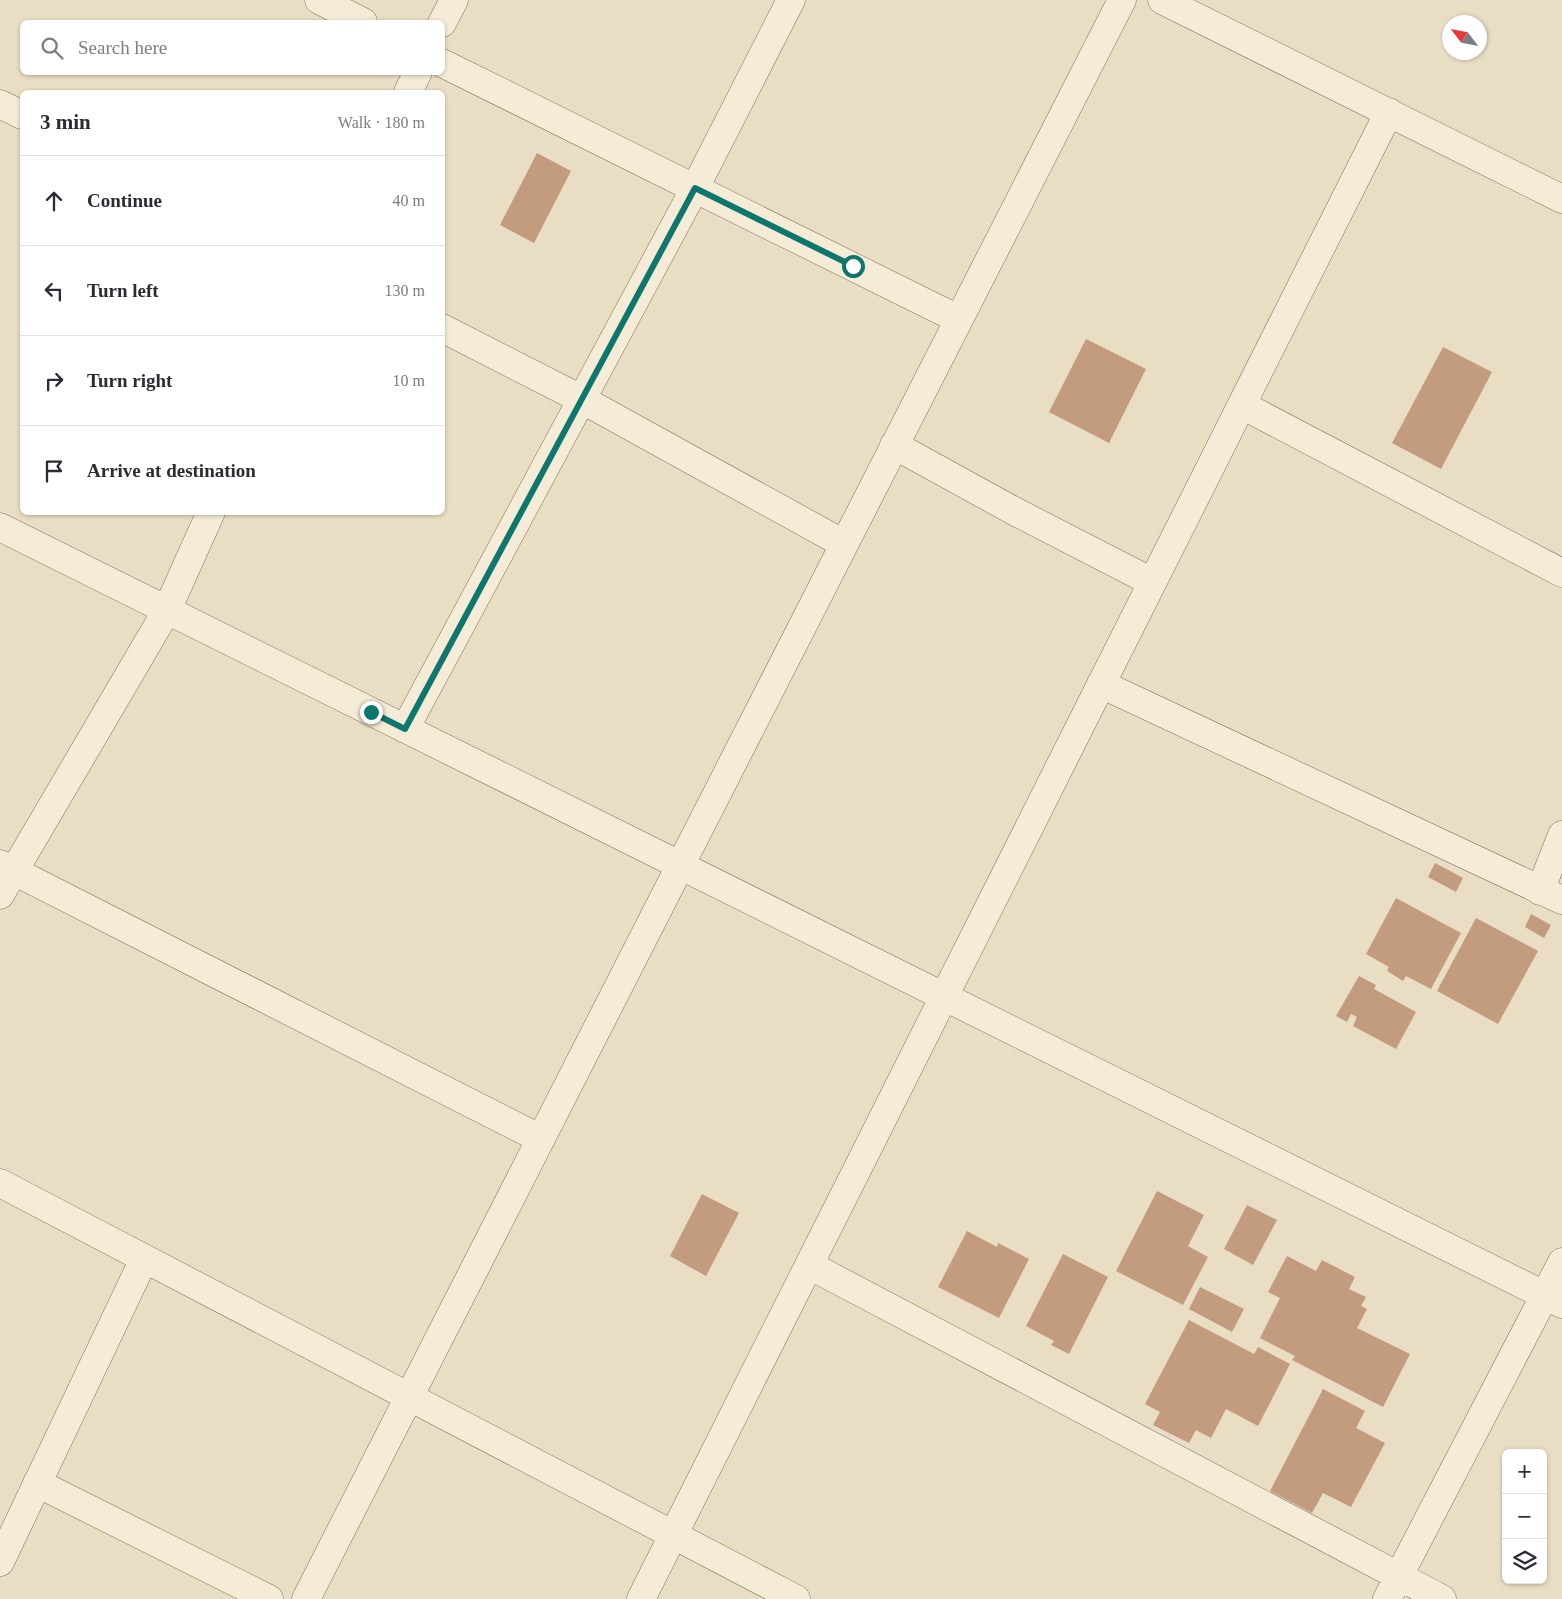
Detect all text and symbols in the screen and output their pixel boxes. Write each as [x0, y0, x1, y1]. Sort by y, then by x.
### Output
north arrow [1442, 15, 1487, 60]
search box [20, 20, 445, 75]
icon: search [38, 34, 66, 62]
text: Search here [78, 37, 167, 58]
text: 3 min [40, 110, 91, 134]
text: Walk · 180 m [338, 114, 425, 131]
icon: ahead [40, 187, 68, 215]
text: Continue [87, 190, 162, 211]
text: 40 m [393, 192, 425, 209]
route start [842, 255, 865, 278]
icon: left [40, 277, 68, 305]
text: Turn left [87, 280, 159, 301]
text: 130 m [385, 282, 425, 299]
icon: right [40, 367, 68, 395]
text: Turn right [87, 370, 172, 391]
text: 10 m [393, 372, 425, 389]
icon: arrive [40, 457, 68, 485]
text: Arrive at destination [87, 460, 256, 481]
route end [360, 701, 383, 724]
map controls [1502, 1449, 1547, 1584]
button: + [1502, 1449, 1547, 1494]
button: − [1502, 1494, 1547, 1539]
button: layers [1502, 1539, 1547, 1584]

